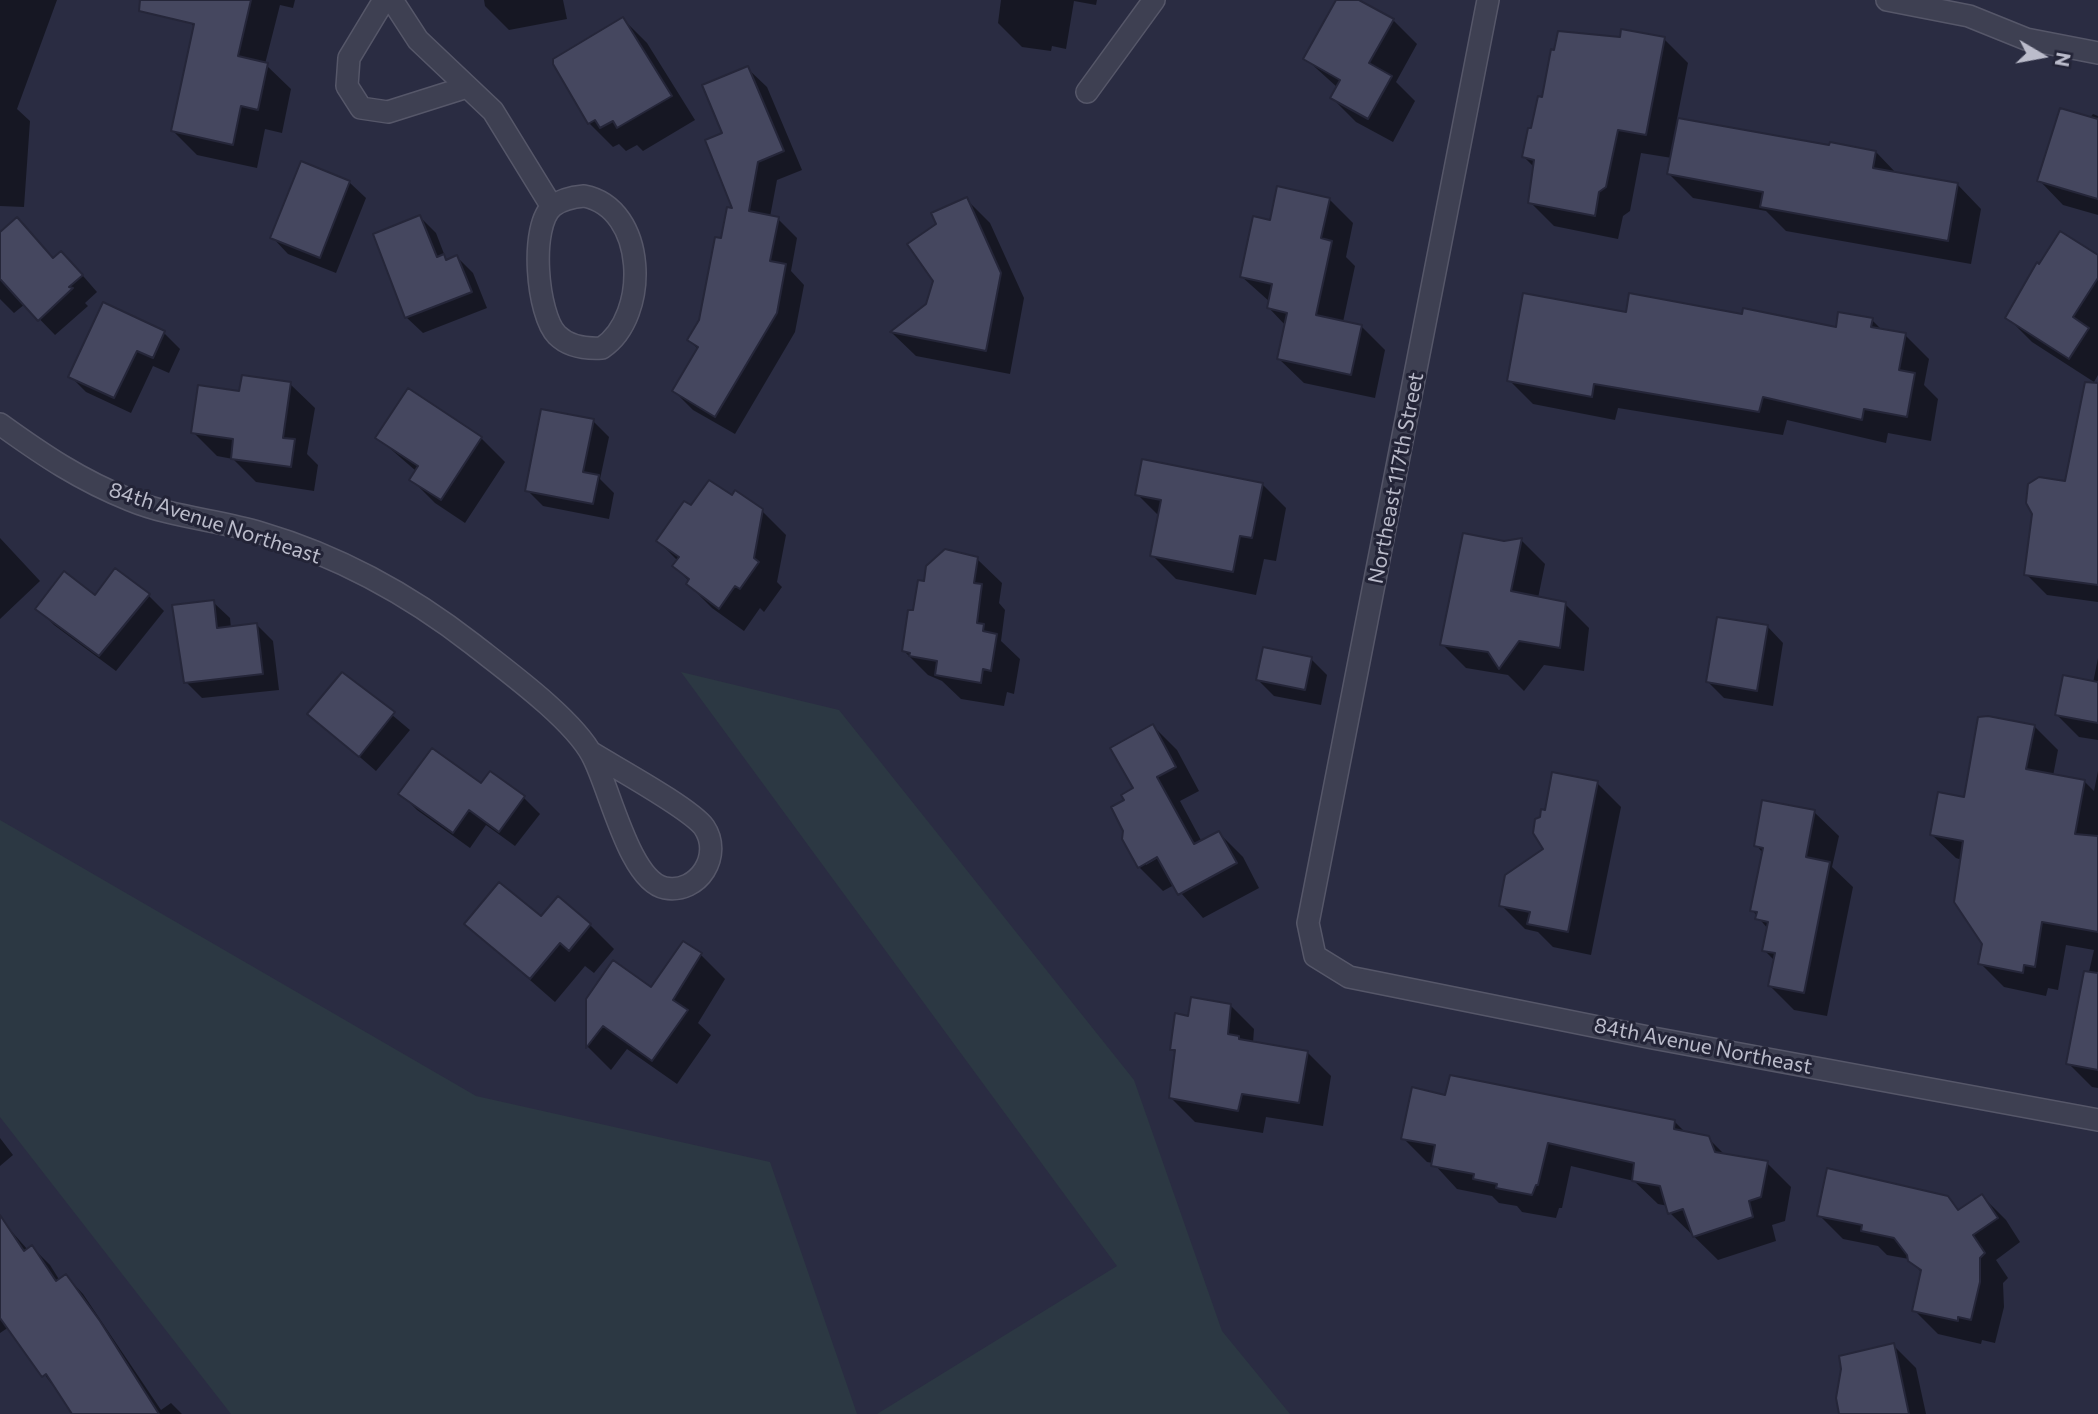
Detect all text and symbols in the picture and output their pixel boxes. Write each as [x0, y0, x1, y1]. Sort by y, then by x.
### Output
north arrow [2007, 21, 2077, 91]
text: N [2051, 51, 2076, 69]
street label: Northeast 117th Street [1363, 370, 1429, 586]
street label: 84th Avenue Northeast [106, 477, 324, 569]
street label: 84th Avenue Northeast [1592, 1012, 1814, 1080]

